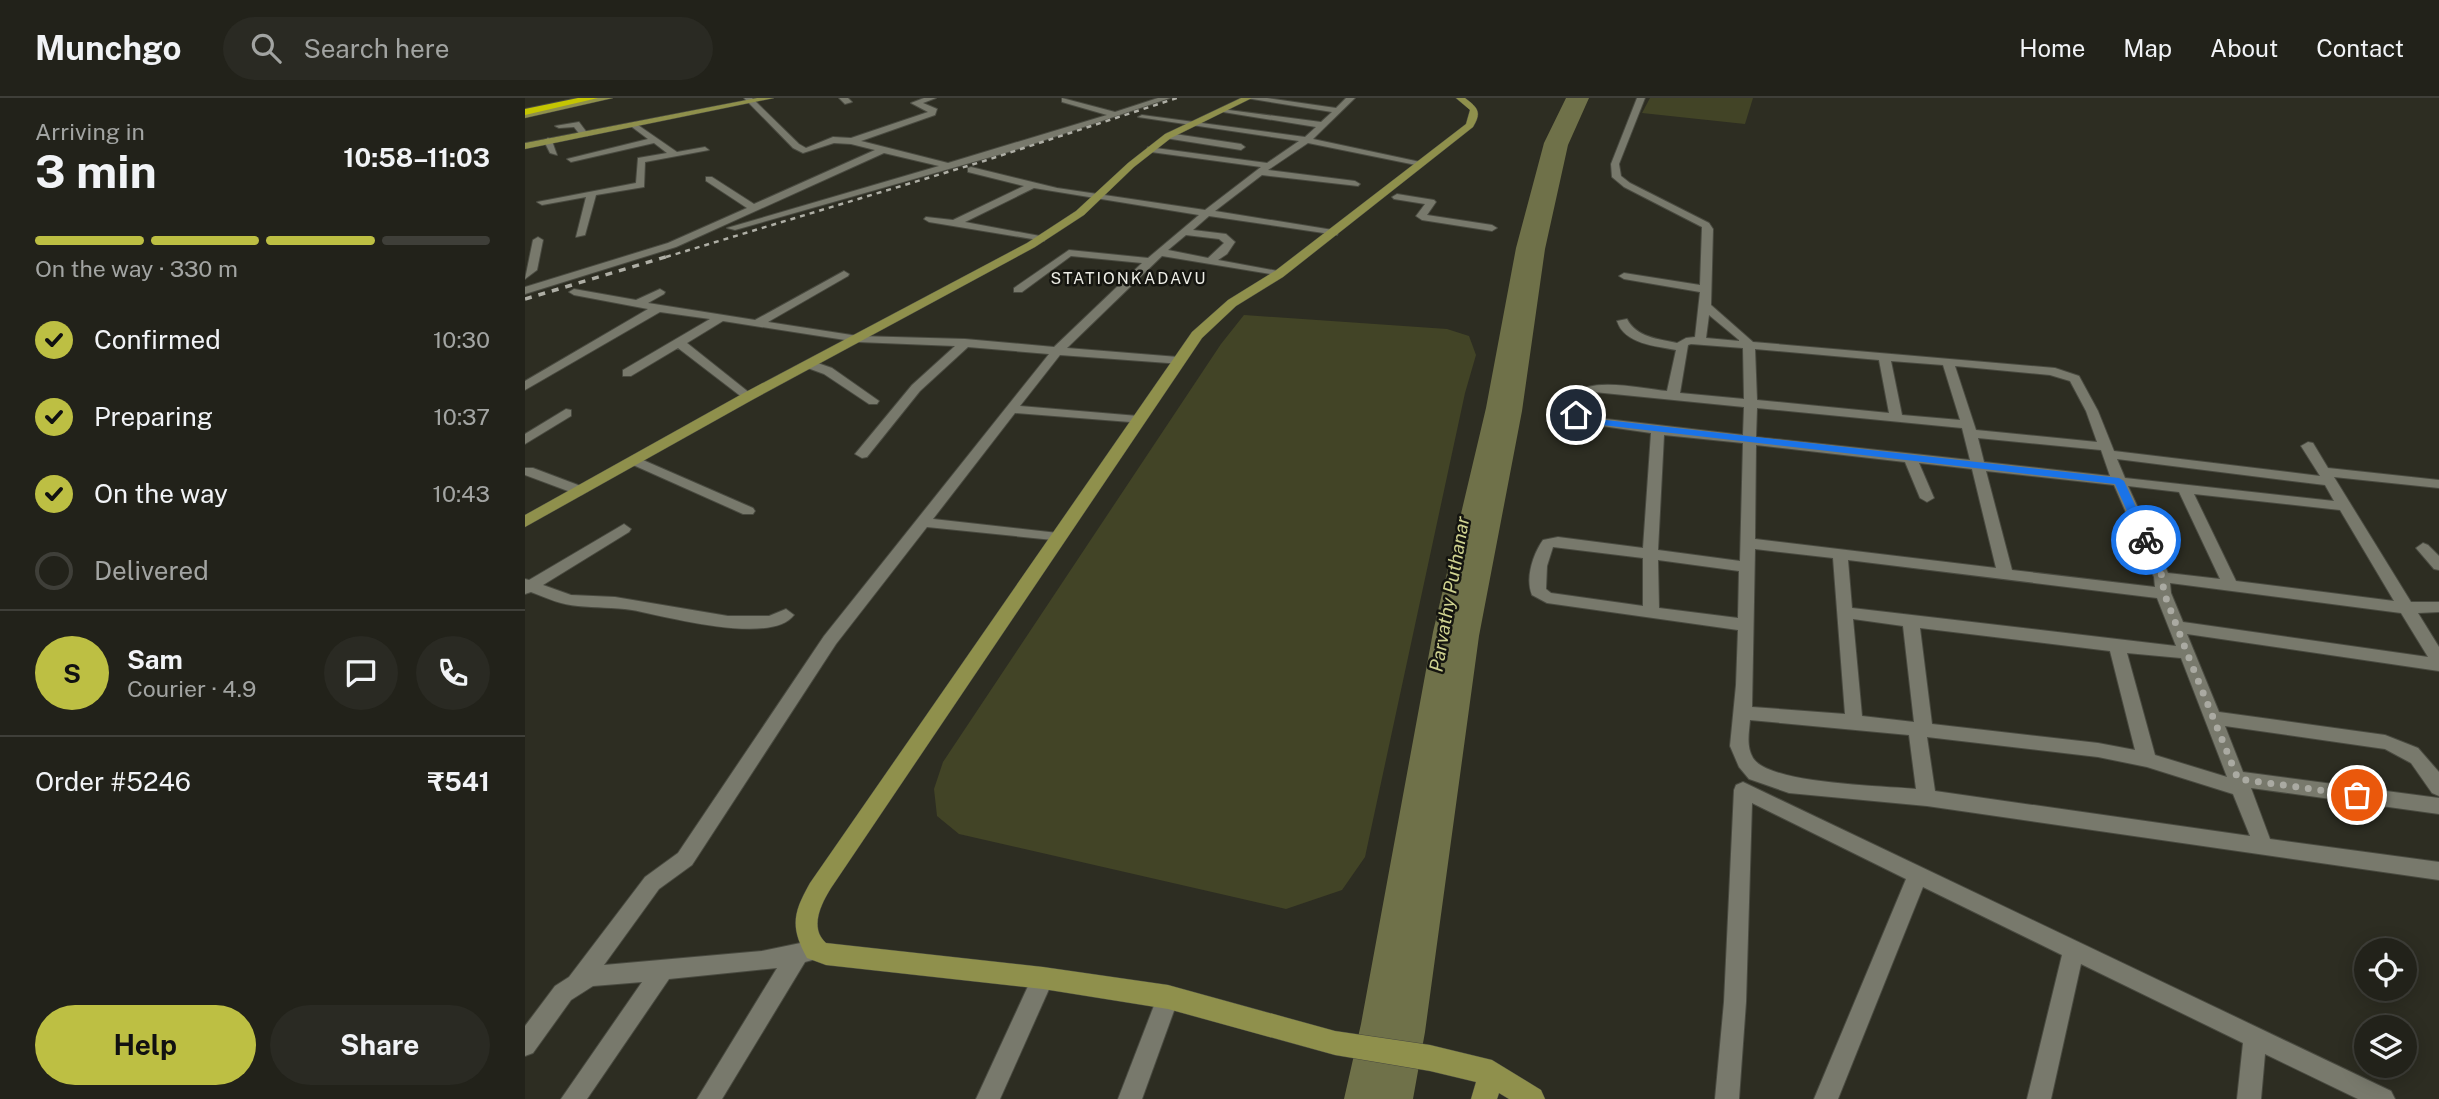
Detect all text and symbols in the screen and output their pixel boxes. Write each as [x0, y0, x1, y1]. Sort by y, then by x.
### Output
search box [223, 17, 713, 80]
text: Munchgo [35, 29, 181, 67]
icon: search [247, 29, 285, 67]
text: Search here [303, 33, 449, 64]
text: Home [2019, 34, 2085, 62]
text: Map [2123, 34, 2172, 62]
text: About [2210, 34, 2278, 62]
text: Contact [2316, 34, 2404, 62]
text: Arriving in [35, 118, 145, 145]
text: 10:58–11:03 [343, 142, 490, 173]
text: 3 min [35, 144, 157, 198]
text: On the way · 330 m [35, 255, 238, 282]
district label: STATIONKADAVU [1051, 269, 1207, 288]
icon: check [35, 321, 73, 359]
text: Confirmed [94, 324, 221, 355]
text: 10:30 [433, 326, 490, 353]
pin [1546, 385, 1606, 445]
icon: home [1557, 396, 1595, 434]
icon: check [35, 398, 73, 436]
text: Preparing [94, 401, 213, 432]
text: 10:37 [433, 403, 490, 430]
icon: check [35, 475, 73, 513]
text: On the way [94, 478, 228, 509]
text: 10:43 [433, 480, 490, 507]
courier [2111, 505, 2181, 575]
water label: Parvathy Puthanar [1424, 514, 1474, 673]
icon: bike [2127, 521, 2165, 559]
text: Delivered [94, 555, 209, 586]
button: chat [324, 636, 398, 710]
button: phone [416, 636, 490, 710]
text: Sam [127, 644, 183, 675]
text: S [63, 658, 81, 689]
text: Courier · 4.9 [127, 675, 256, 702]
pin [2327, 765, 2387, 825]
text: Order #5246 [35, 766, 191, 797]
text: ₹541 [428, 766, 490, 797]
icon: bag [2338, 776, 2376, 814]
map controls [2354, 938, 2417, 1078]
button: locate [2354, 938, 2417, 1001]
button: Help [35, 1005, 256, 1085]
button: Share [270, 1005, 490, 1085]
button: layers [2354, 1015, 2417, 1078]

